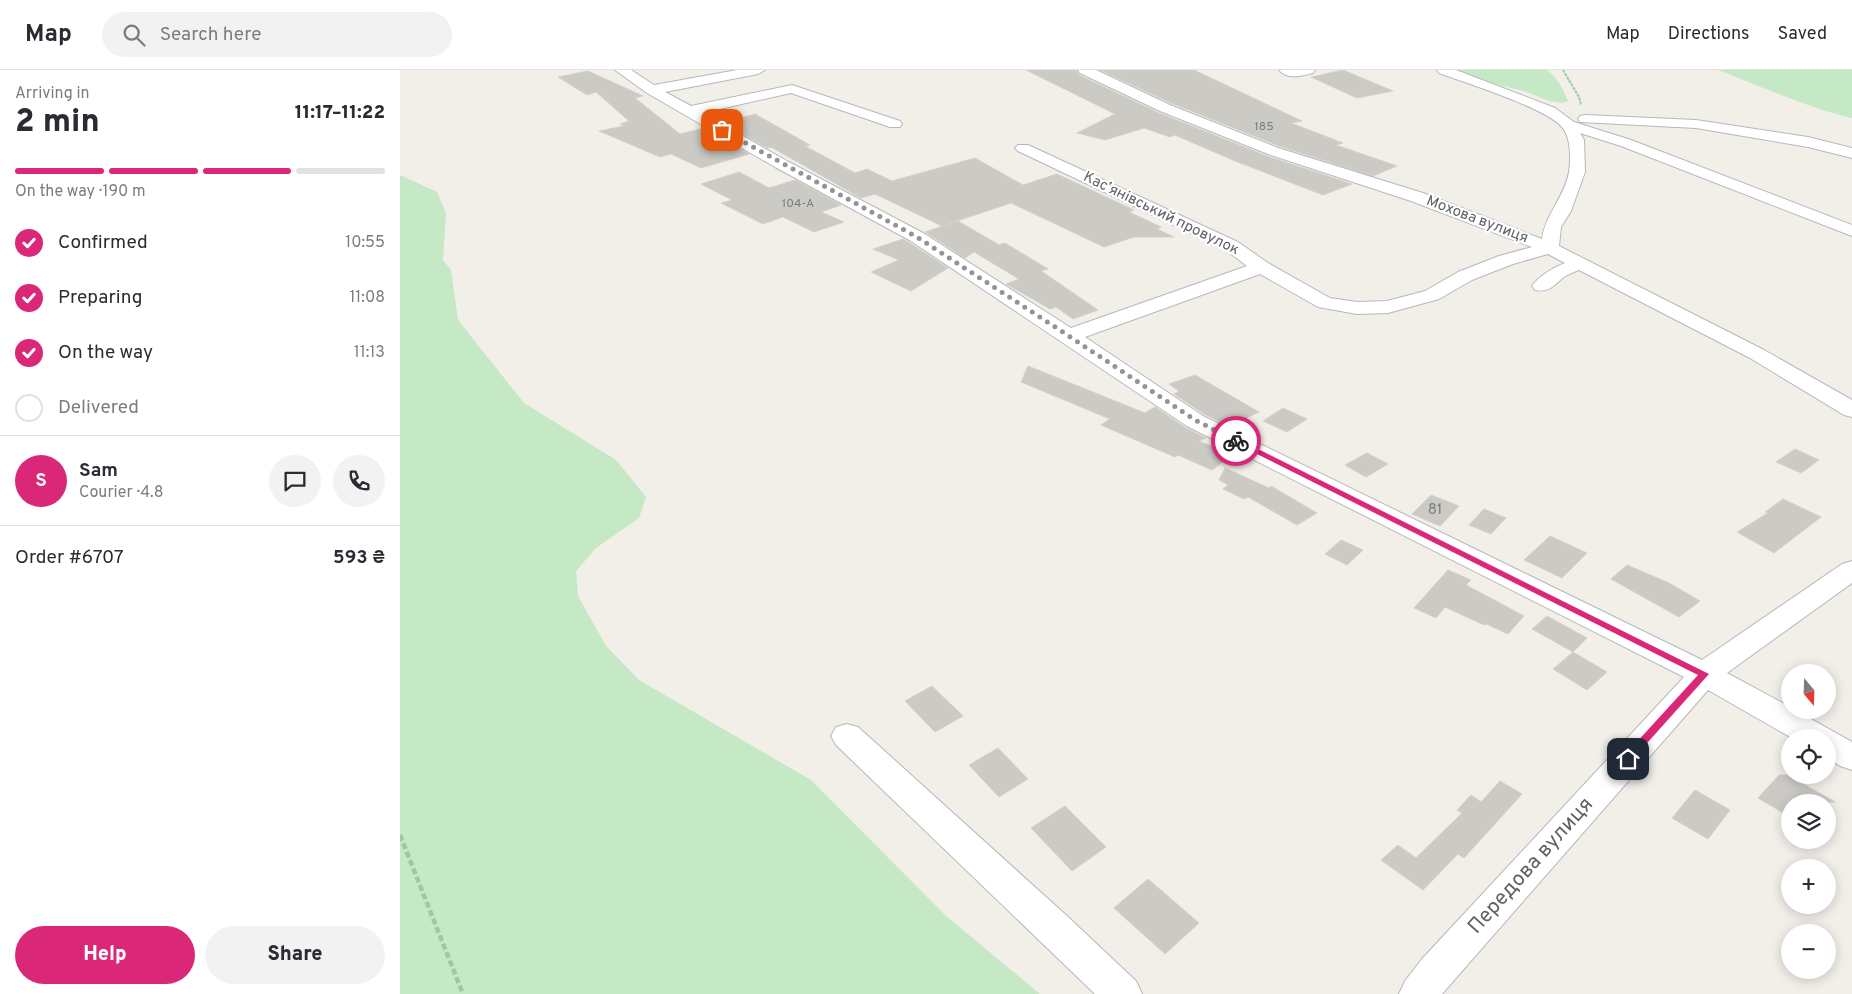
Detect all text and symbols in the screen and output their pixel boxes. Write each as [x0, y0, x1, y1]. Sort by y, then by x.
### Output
search box [102, 12, 452, 57]
text: Map [25, 20, 72, 50]
icon: search [120, 21, 148, 49]
text: Search here [160, 23, 261, 47]
text: Map [1606, 23, 1640, 46]
text: Directions [1668, 23, 1750, 46]
text: Saved [1778, 23, 1827, 46]
text: Arriving in [15, 84, 90, 104]
text: 11:17–11:22 [295, 101, 385, 125]
text: 2 min [15, 103, 100, 143]
pin [701, 109, 743, 151]
icon: bag [708, 116, 736, 144]
house number: 185 [1254, 119, 1274, 135]
street label: Касʼянівський провулок [1080, 168, 1242, 260]
text: On the way · 190 m [15, 182, 145, 202]
street label: Мохова вулиця [1423, 192, 1531, 248]
house number: 104-А [782, 196, 814, 212]
icon: check [15, 229, 43, 257]
text: Confirmed [58, 231, 148, 255]
text: 10:55 [345, 233, 385, 253]
icon: check [15, 284, 43, 312]
text: Preparing [58, 286, 142, 310]
text: 11:08 [349, 288, 385, 308]
icon: check [15, 339, 43, 367]
text: On the way [58, 341, 153, 365]
text: 11:13 [354, 343, 385, 363]
text: Delivered [58, 396, 139, 420]
courier [1211, 416, 1261, 466]
icon: bike [1222, 427, 1250, 455]
button: chat [269, 455, 321, 507]
button: phone [333, 455, 385, 507]
text: Sam [79, 459, 118, 483]
text: S [35, 469, 47, 493]
text: Courier · 4.8 [79, 483, 163, 503]
house number: 81 [1428, 501, 1442, 520]
text: Order #6707 [15, 546, 124, 570]
text: 593 ₴ [333, 546, 385, 570]
north arrow [1781, 664, 1836, 719]
map controls [1781, 664, 1836, 979]
button: locate [1781, 729, 1836, 784]
pin [1607, 738, 1649, 780]
icon: home [1614, 745, 1642, 773]
street label: Передова вулиця [1462, 792, 1600, 940]
button: layers [1781, 794, 1836, 849]
button: + [1781, 859, 1836, 914]
button: − [1781, 924, 1836, 979]
button: Help [15, 926, 195, 984]
button: Share [205, 926, 385, 984]

